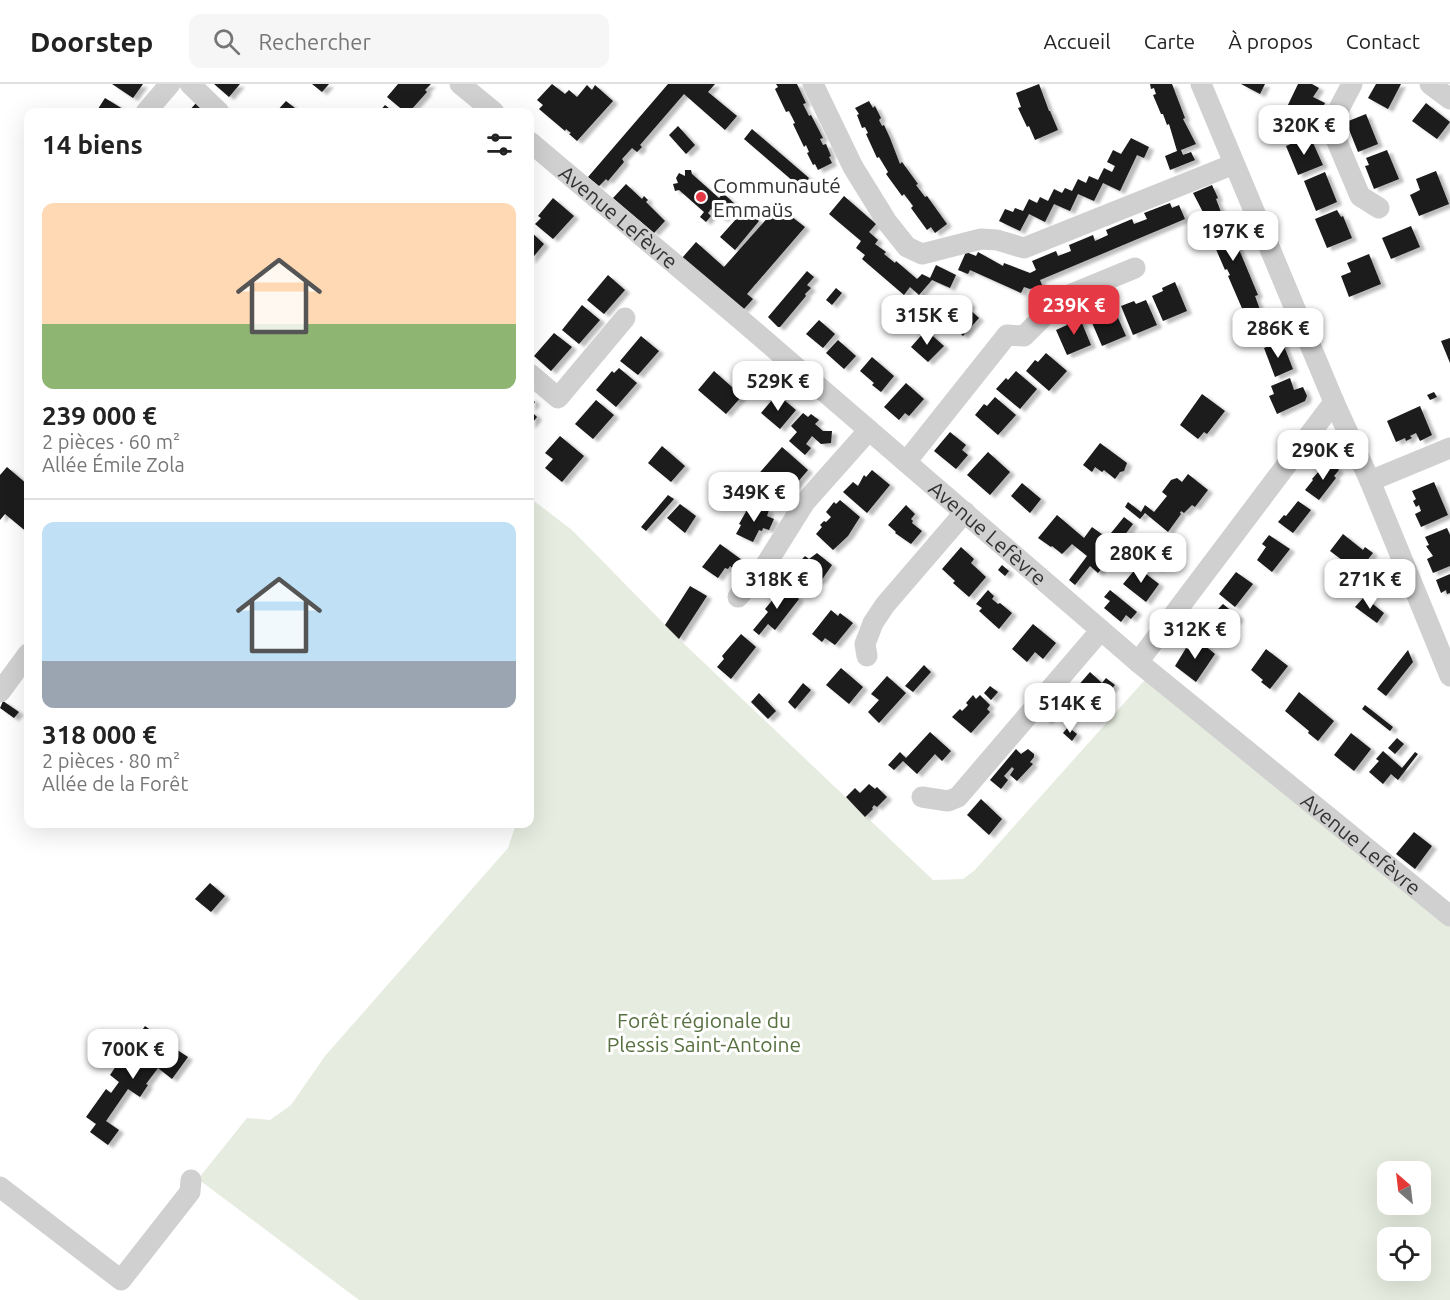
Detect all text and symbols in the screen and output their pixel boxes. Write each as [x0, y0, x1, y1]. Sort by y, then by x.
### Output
search box [189, 14, 609, 68]
icon: search [210, 25, 243, 58]
text: Doorstep [30, 26, 153, 57]
text: Rechercher [258, 29, 371, 54]
text: Accueil [1043, 29, 1111, 53]
text: Carte [1144, 29, 1195, 53]
text: À propos [1228, 29, 1313, 53]
text: Contact [1346, 29, 1420, 53]
pin: 320K € [1255, 105, 1353, 156]
text: 320K € [1272, 113, 1336, 136]
icon: filters [483, 128, 516, 161]
text: 14 biens [42, 130, 143, 159]
street label: Avenue Lefèvre [555, 160, 683, 273]
place label: Communauté Emmaüs [713, 173, 841, 221]
marker: Communauté Emmaüs [694, 190, 708, 204]
pin: 197K € [1184, 211, 1282, 262]
text: 197K € [1201, 219, 1265, 242]
icon: home [225, 242, 333, 350]
pin: 239K € [1025, 285, 1123, 336]
text: 239K € [1042, 293, 1106, 316]
pin: 315K € [878, 295, 976, 346]
text: 315K € [895, 303, 959, 326]
pin: 286K € [1229, 308, 1327, 359]
text: 286K € [1246, 316, 1310, 339]
pin: 529K € [729, 361, 827, 412]
text: 529K € [746, 369, 810, 392]
text: 239 000 € [42, 401, 157, 430]
text: 2 pièces · 60 m² [42, 430, 180, 453]
pin: 290K € [1274, 430, 1372, 481]
text: 290K € [1291, 438, 1355, 461]
text: Allée Émile Zola [42, 453, 185, 476]
pin: 349K € [705, 472, 803, 523]
street label: Avenue Lefèvre [924, 476, 1052, 590]
text: 349K € [722, 480, 786, 503]
pin: 280K € [1092, 533, 1190, 584]
text: 280K € [1109, 541, 1173, 564]
pin: 318K € [728, 559, 826, 610]
pin: 271K € [1321, 559, 1419, 610]
icon: home [225, 561, 333, 669]
text: 318K € [745, 567, 809, 590]
text: 271K € [1338, 567, 1402, 590]
pin: 312K € [1146, 609, 1244, 660]
text: 312K € [1163, 617, 1227, 640]
pin: 514K € [1021, 683, 1119, 734]
text: 514K € [1038, 691, 1102, 714]
text: 318 000 € [42, 720, 157, 749]
text: 2 pièces · 80 m² [42, 749, 180, 772]
text: Allée de la Forêt [42, 772, 188, 795]
street label: Avenue Lefèvre [1297, 788, 1426, 900]
park label: Forêt régionale du Plessis Saint-Antoine [607, 1008, 801, 1056]
pin: 700K € [84, 1029, 182, 1080]
text: 700K € [101, 1037, 165, 1060]
north arrow [1377, 1161, 1431, 1215]
map controls [1377, 1161, 1431, 1281]
button: locate [1377, 1227, 1431, 1281]

